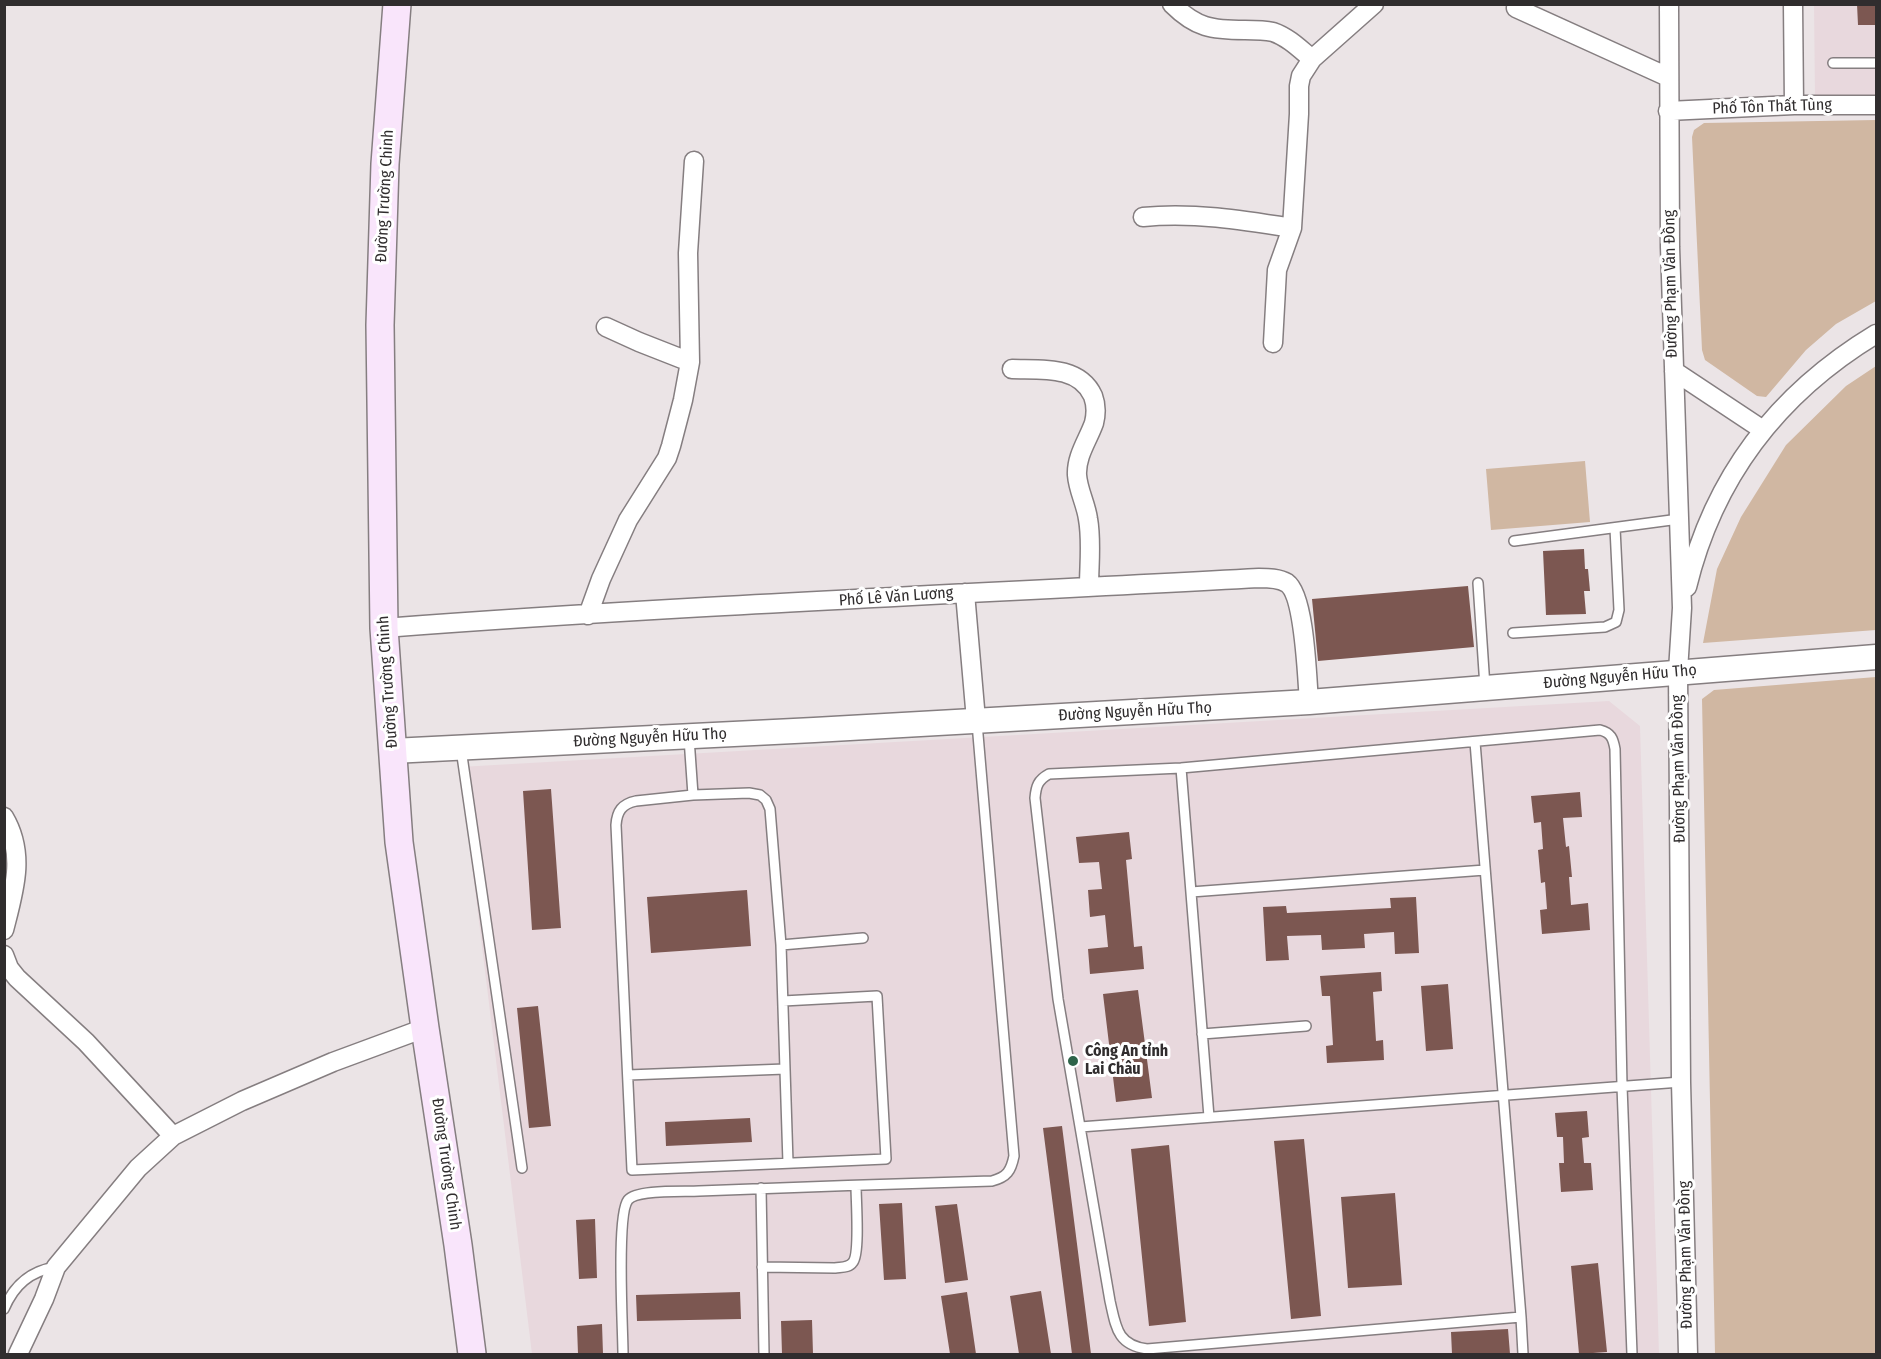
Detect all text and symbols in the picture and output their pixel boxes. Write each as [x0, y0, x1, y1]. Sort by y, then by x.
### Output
street label: Phố Tôn Thất Tùng [1712, 95, 1832, 119]
street label: Đường Trường Chinh [372, 129, 398, 263]
street label: Đường Phạm Văn Đồng [1660, 210, 1682, 358]
street label: Phố Lê Văn Lương [838, 583, 954, 611]
street label: Đường Trường Chinh [374, 615, 402, 749]
street label: Đường Nguyễn Hữu Thọ [1543, 661, 1697, 693]
street label: Đường Phạm Văn Đồng [1668, 695, 1690, 843]
street label: Đường Nguyễn Hữu Thọ [1058, 698, 1212, 726]
street label: Đường Nguyễn Hữu Thọ [573, 724, 727, 752]
place label: Công An tỉnh Lai Châu [1085, 1042, 1168, 1080]
marker: Công An tỉnh Lai Châu [1066, 1054, 1080, 1068]
street label: Đường Trường Chinh [427, 1097, 465, 1231]
street label: Đường Phạm Văn Đồng [1675, 1181, 1697, 1329]

